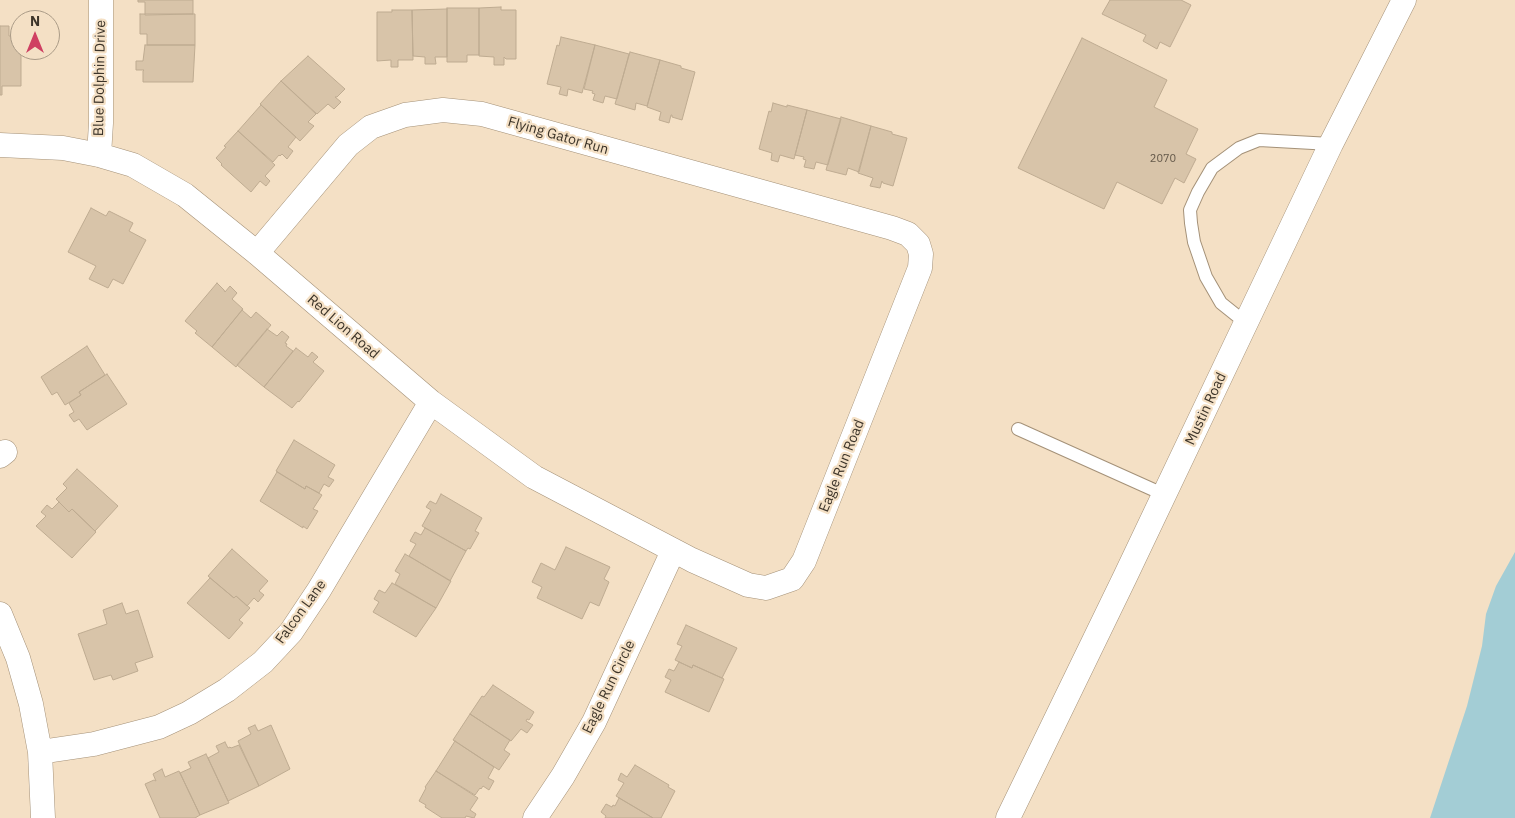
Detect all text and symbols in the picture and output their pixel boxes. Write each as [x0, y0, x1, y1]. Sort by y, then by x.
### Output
north arrow [10, 10, 60, 60]
text: N [30, 12, 40, 30]
street label: Blue Dolphin Drive [91, 20, 109, 136]
street label: Flying Gator Run [506, 114, 610, 158]
house number: 2070 [1150, 152, 1176, 166]
street label: Red Lion Road [304, 291, 382, 363]
street label: Mustin Road [1182, 370, 1230, 448]
street label: Eagle Run Road [816, 417, 868, 515]
street label: Falcon Lane [272, 577, 330, 647]
street label: Eagle Run Circle [579, 638, 639, 736]

